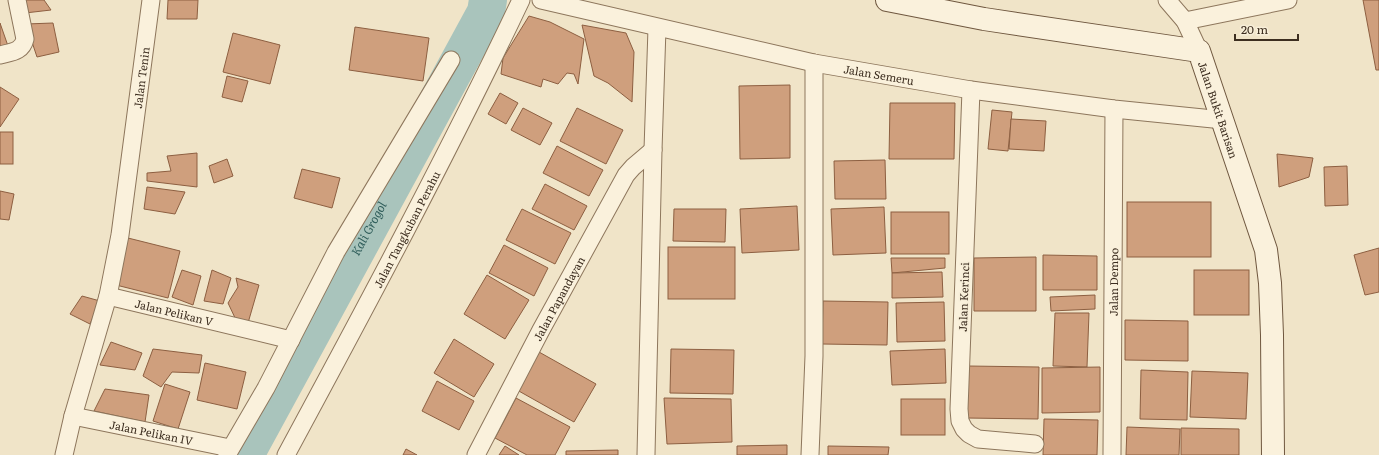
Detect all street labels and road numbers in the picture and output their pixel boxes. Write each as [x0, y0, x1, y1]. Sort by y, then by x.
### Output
street label: Jalan Tenin [129, 46, 153, 109]
street label: Jalan Bukit Barisan [1195, 59, 1243, 160]
street label: Jalan Semeru [842, 60, 915, 88]
street label: Jalan Tangkuban Perahu [369, 168, 443, 290]
street label: Jalan Dempo [1105, 248, 1121, 316]
street label: Jalan Papandayan [529, 253, 588, 343]
street label: Jalan Kerinci [954, 262, 972, 332]
street label: Jalan Pelikan V [133, 295, 215, 329]
street label: Jalan Pelikan IV [108, 416, 195, 448]

